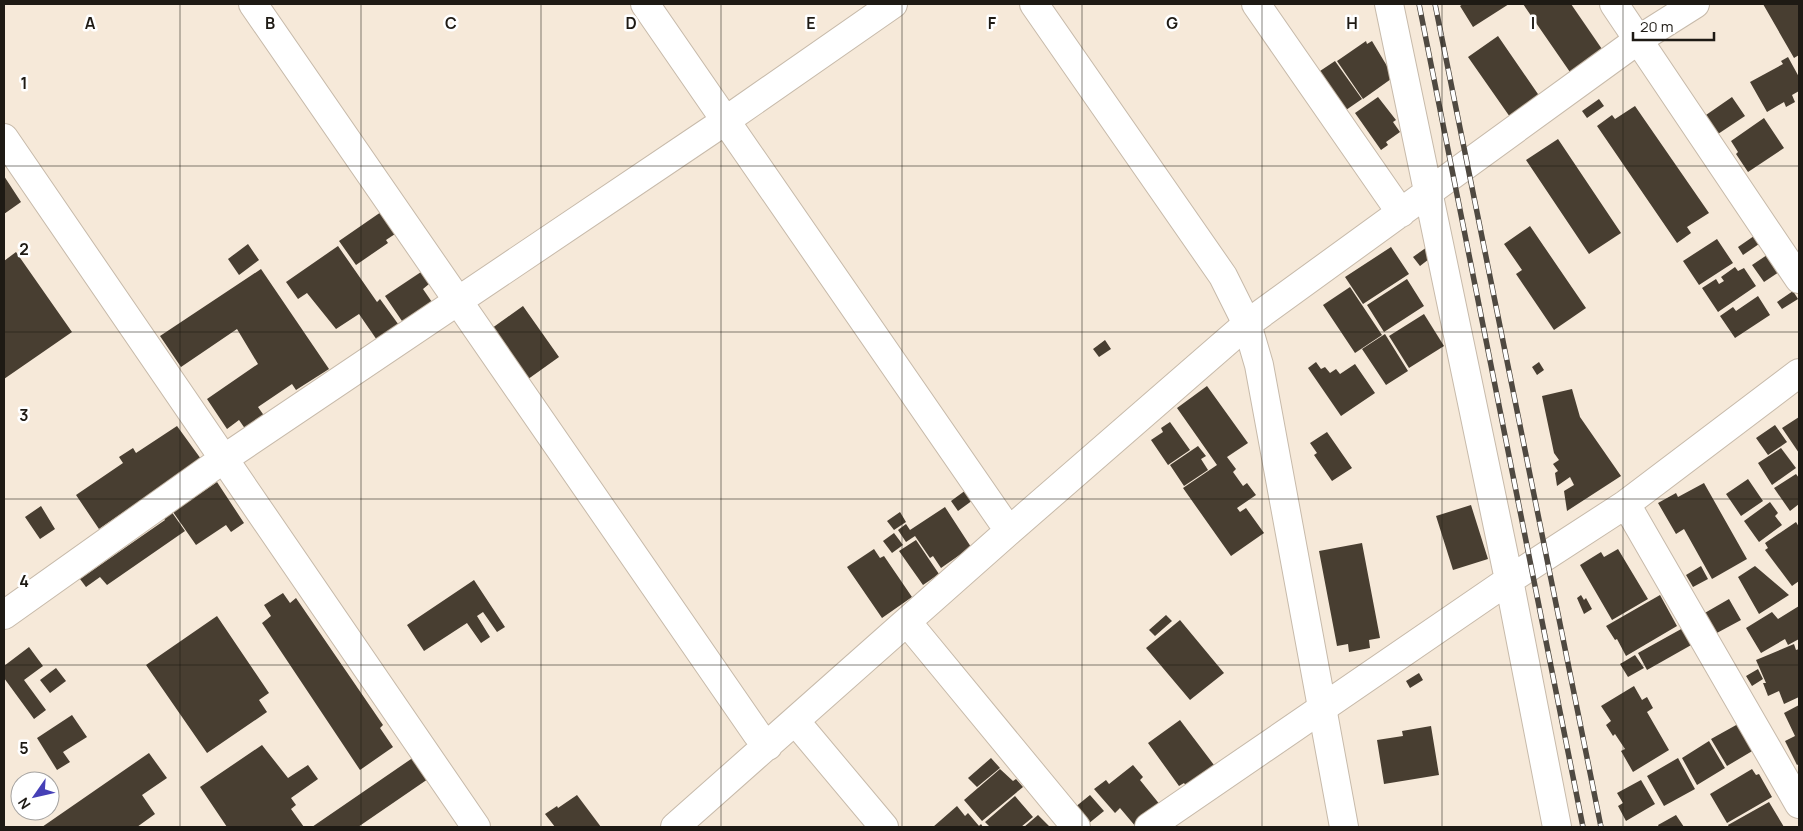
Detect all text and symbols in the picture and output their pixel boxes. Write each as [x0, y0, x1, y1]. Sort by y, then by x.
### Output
scale bar [1633, 10, 1714, 42]
text: A [85, 12, 96, 34]
text: B [265, 12, 275, 34]
text: C [445, 12, 457, 34]
text: D [625, 12, 637, 34]
text: E [806, 12, 816, 34]
text: F [988, 12, 997, 34]
text: G [1166, 12, 1178, 34]
text: H [1346, 12, 1358, 34]
text: I [1531, 12, 1535, 34]
text: 20 m [1640, 16, 1673, 37]
text: 1 [20, 72, 28, 94]
text: 2 [19, 238, 29, 260]
text: 3 [19, 404, 29, 426]
text: 4 [19, 570, 29, 592]
text: 5 [19, 737, 29, 759]
north arrow [10, 771, 60, 821]
text: N [13, 794, 34, 813]

